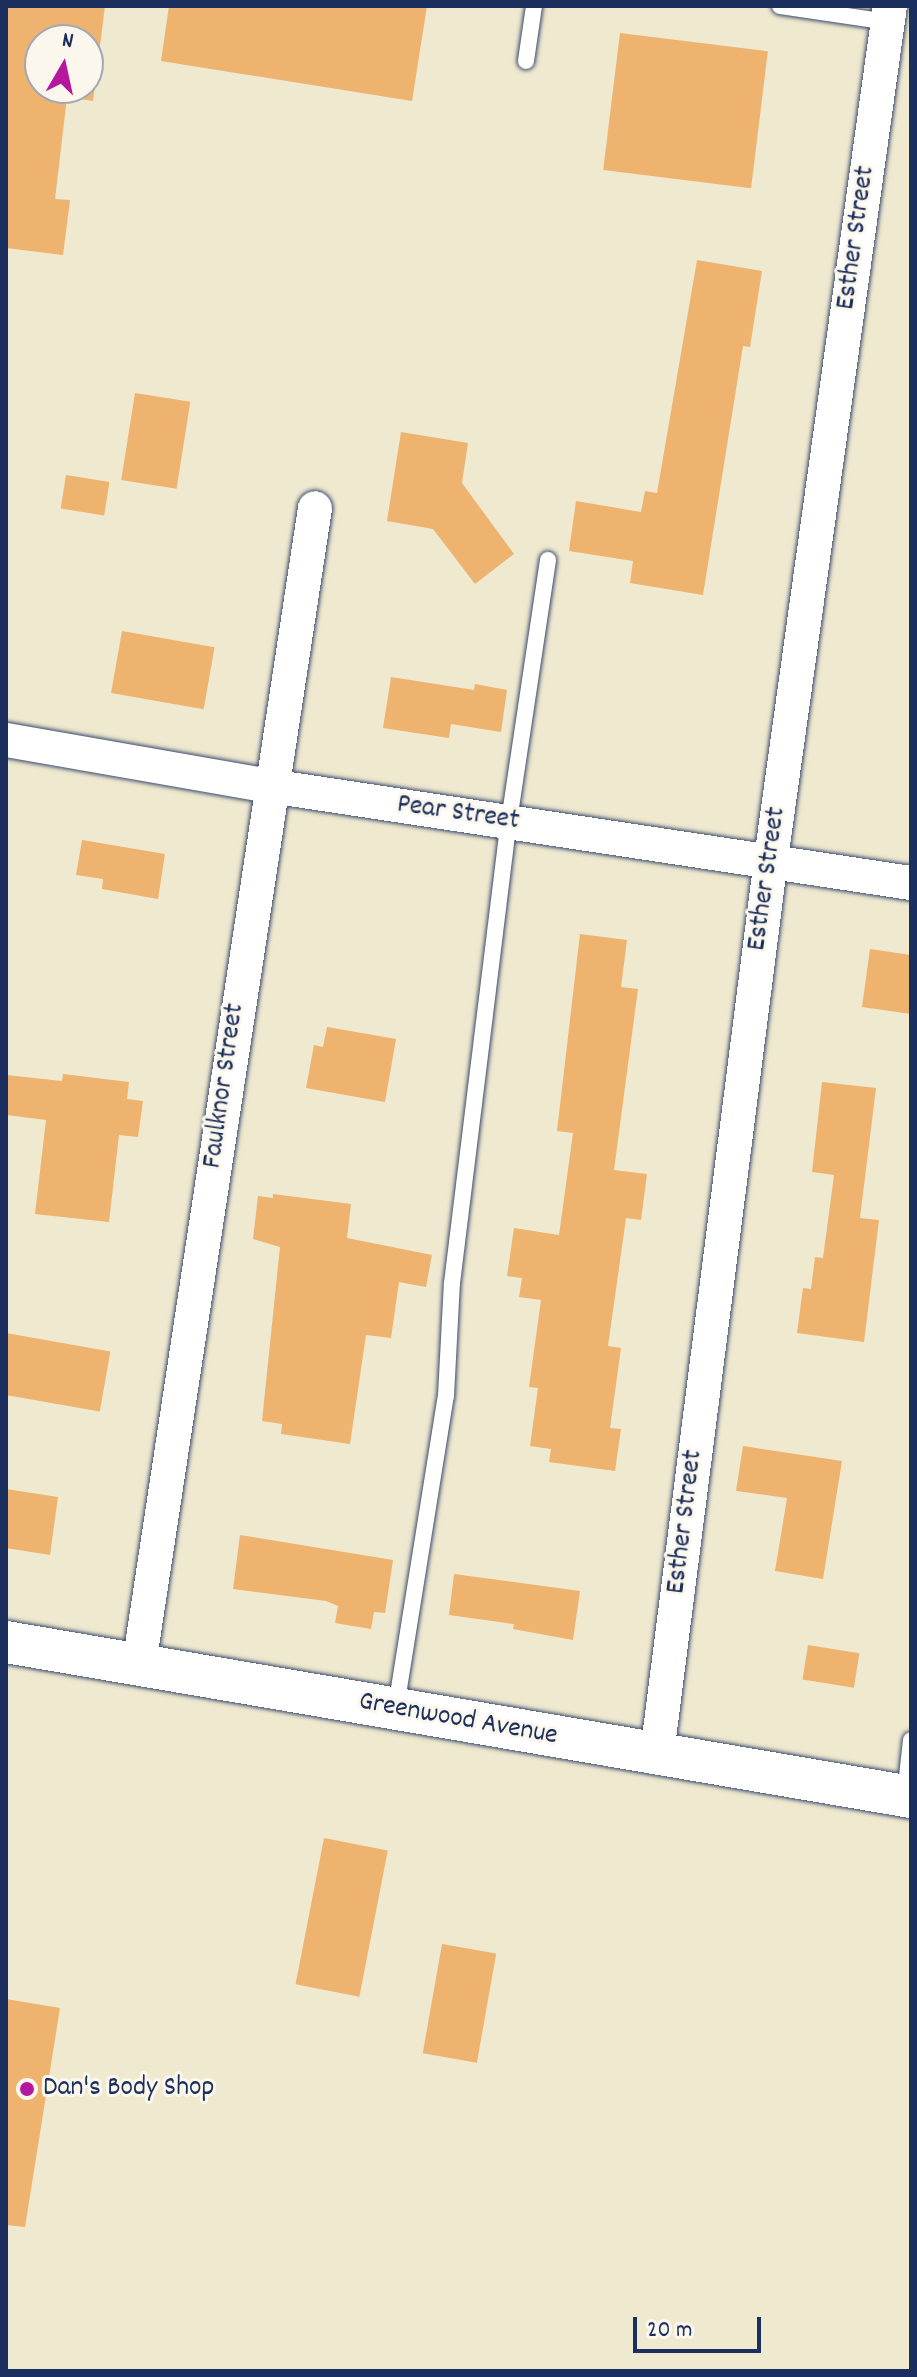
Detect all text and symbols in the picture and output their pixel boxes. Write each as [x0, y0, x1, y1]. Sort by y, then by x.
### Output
north arrow [24, 24, 104, 104]
text: N [60, 26, 75, 58]
street label: Esther Street [830, 164, 884, 312]
street label: Pear Street [395, 789, 521, 839]
street label: Esther Street [741, 805, 795, 953]
street label: Faulknor Street [197, 1001, 253, 1171]
street label: Esther Street [661, 1448, 711, 1596]
street label: Greenwood Avenue [356, 1686, 560, 1754]
place label: Dan's Body Shop [43, 2072, 214, 2106]
marker: Dan's Body Shop [18, 2080, 36, 2098]
scale bar [637, 2301, 765, 2351]
text: 20 m [647, 2314, 693, 2348]

